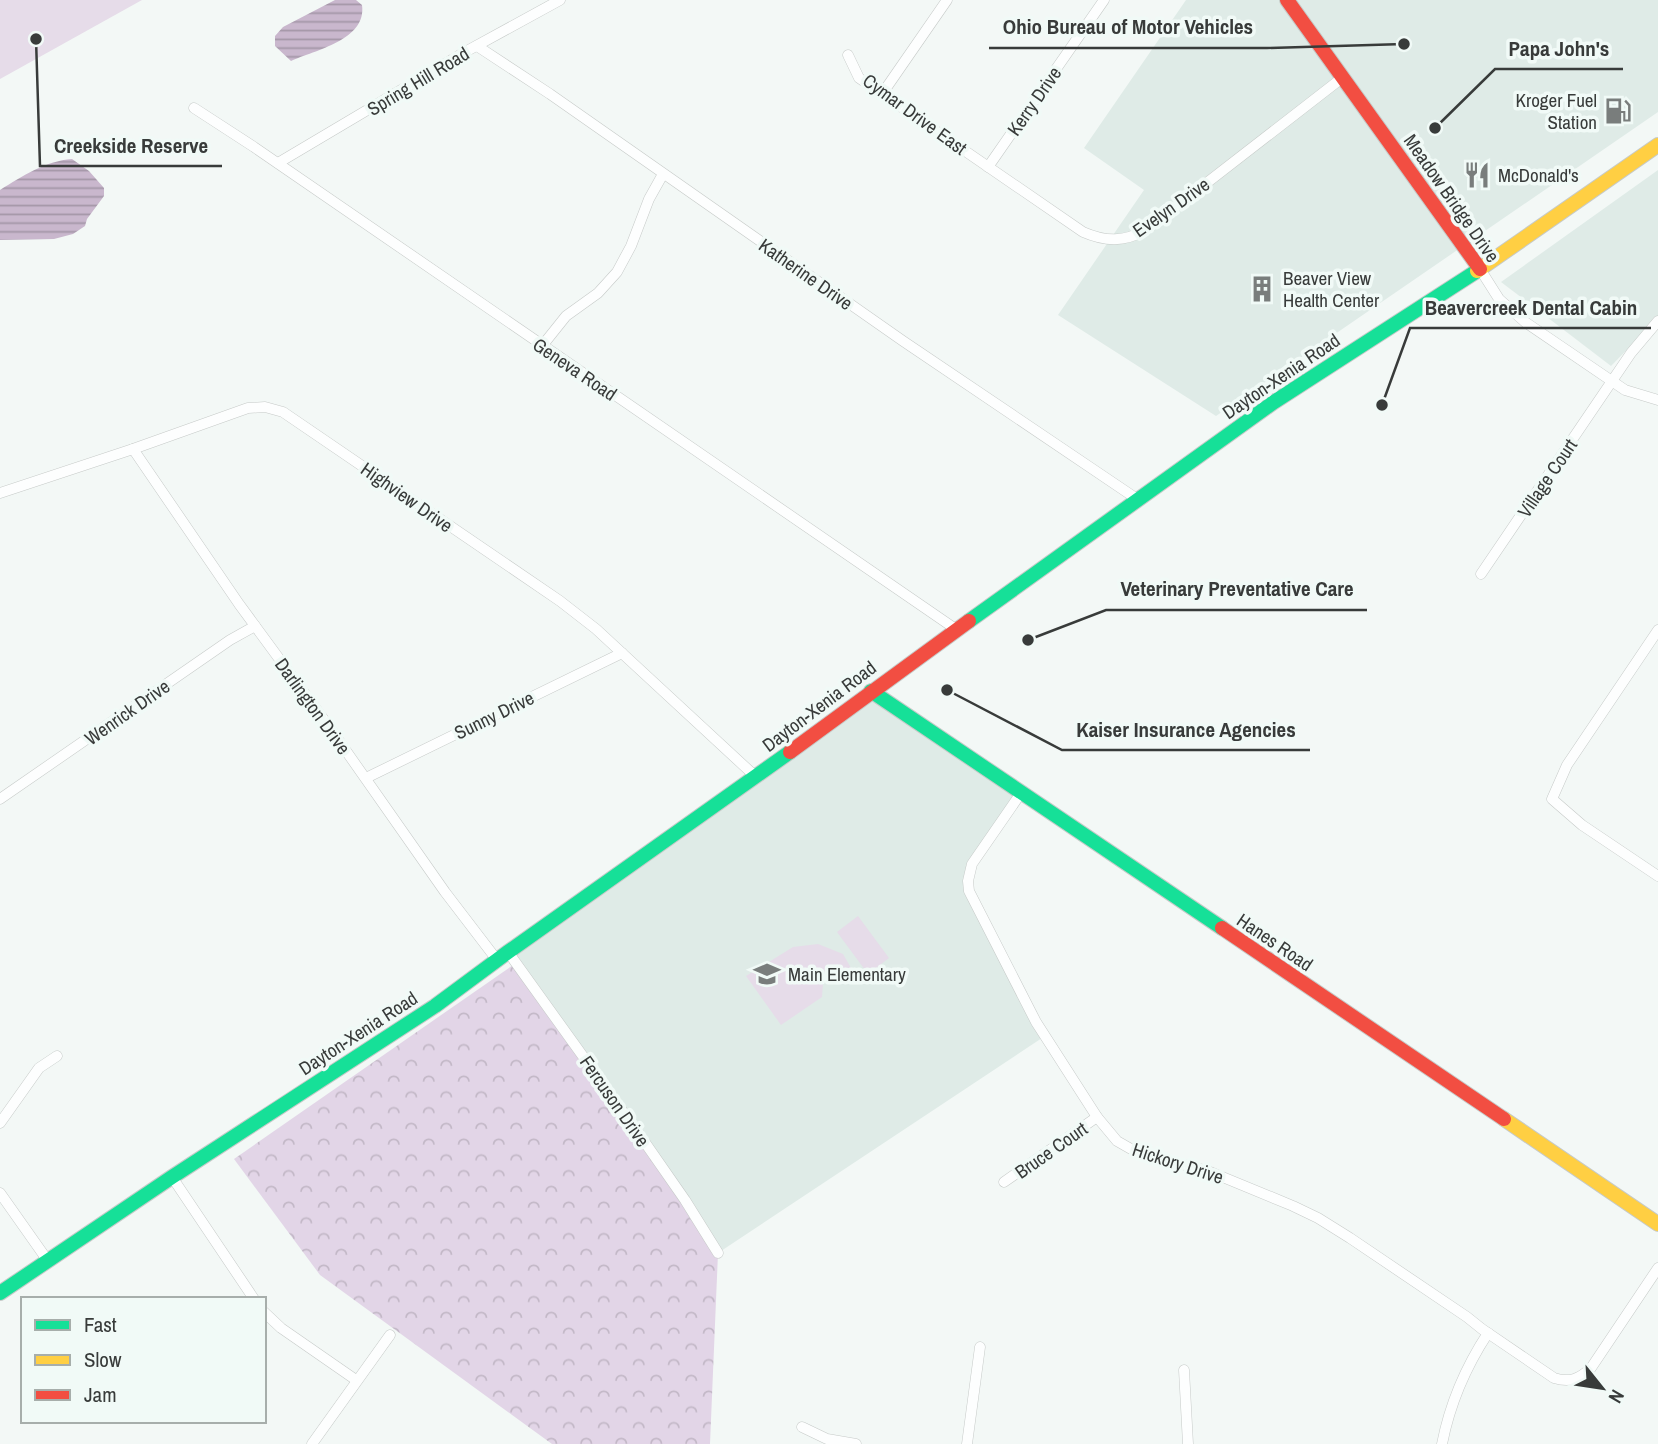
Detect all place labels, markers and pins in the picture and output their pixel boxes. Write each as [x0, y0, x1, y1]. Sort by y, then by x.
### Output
callout: Ohio Bureau of Motor Vehicles [989, 6, 1267, 48]
callout: Papa John's [1495, 27, 1623, 69]
place label: Kroger Fuel Station [1516, 87, 1597, 135]
fuel station icon: Kroger Fuel Station [1603, 96, 1633, 126]
callout: Creekside Reserve [40, 124, 222, 166]
restaurant icon: McDonald's [1462, 160, 1492, 190]
place label: McDonald's [1498, 162, 1579, 188]
place label: Beaver View Health Center [1283, 265, 1380, 313]
building icon: Beaver View Health Center [1247, 274, 1277, 304]
callout: Beavercreek Dental Cabin [1410, 286, 1651, 328]
callout: Veterinary Preventative Care [1106, 568, 1367, 610]
callout: Kaiser Insurance Agencies [1062, 708, 1310, 750]
school or university icon: Main Elementary [752, 959, 782, 989]
place label: Main Elementary [788, 961, 906, 987]

